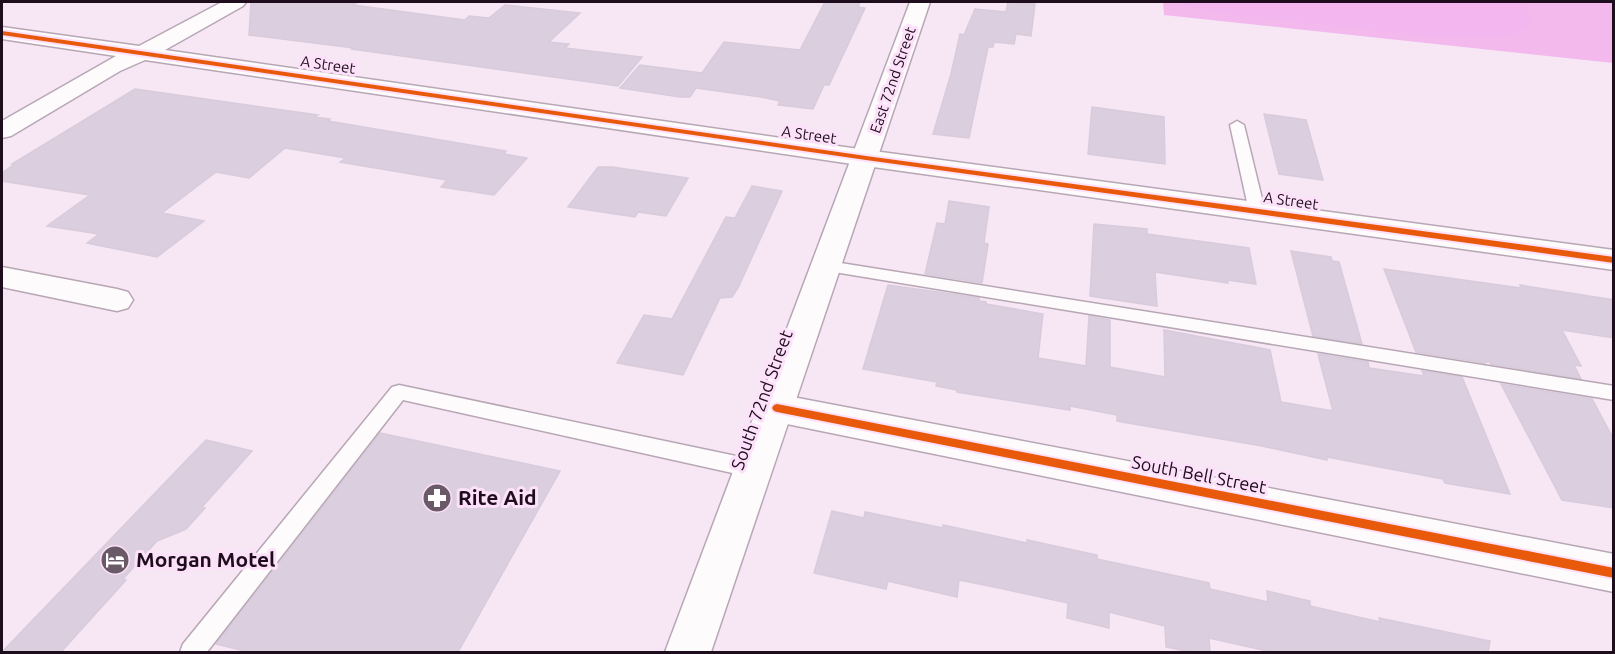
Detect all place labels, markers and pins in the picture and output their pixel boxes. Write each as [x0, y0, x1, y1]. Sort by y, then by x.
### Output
pharmacy icon: Rite Aid [421, 482, 453, 514]
place label: Rite Aid [458, 485, 537, 509]
hotel icon: Morgan Motel [99, 544, 131, 576]
place label: Morgan Motel [136, 547, 275, 571]

